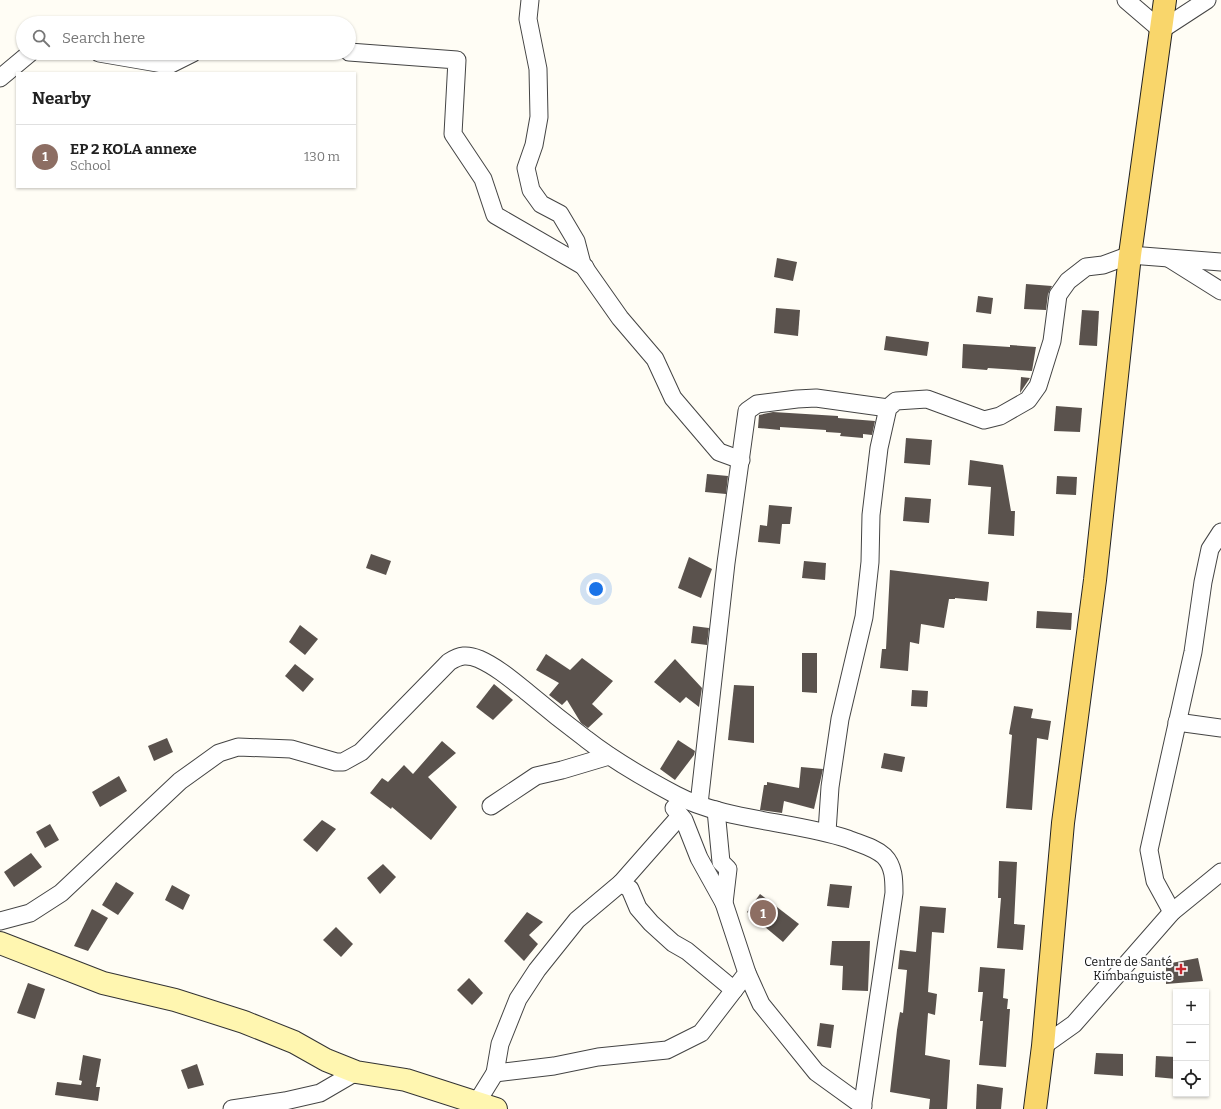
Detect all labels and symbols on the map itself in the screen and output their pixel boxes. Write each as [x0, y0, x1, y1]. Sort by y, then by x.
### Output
your location [586, 579, 606, 599]
pin: 1 [750, 898, 776, 928]
place label: Centre de Santé Kimbanguiste [1084, 955, 1172, 983]
marker: Centre de Santé Kimbanguiste [1175, 963, 1187, 975]

